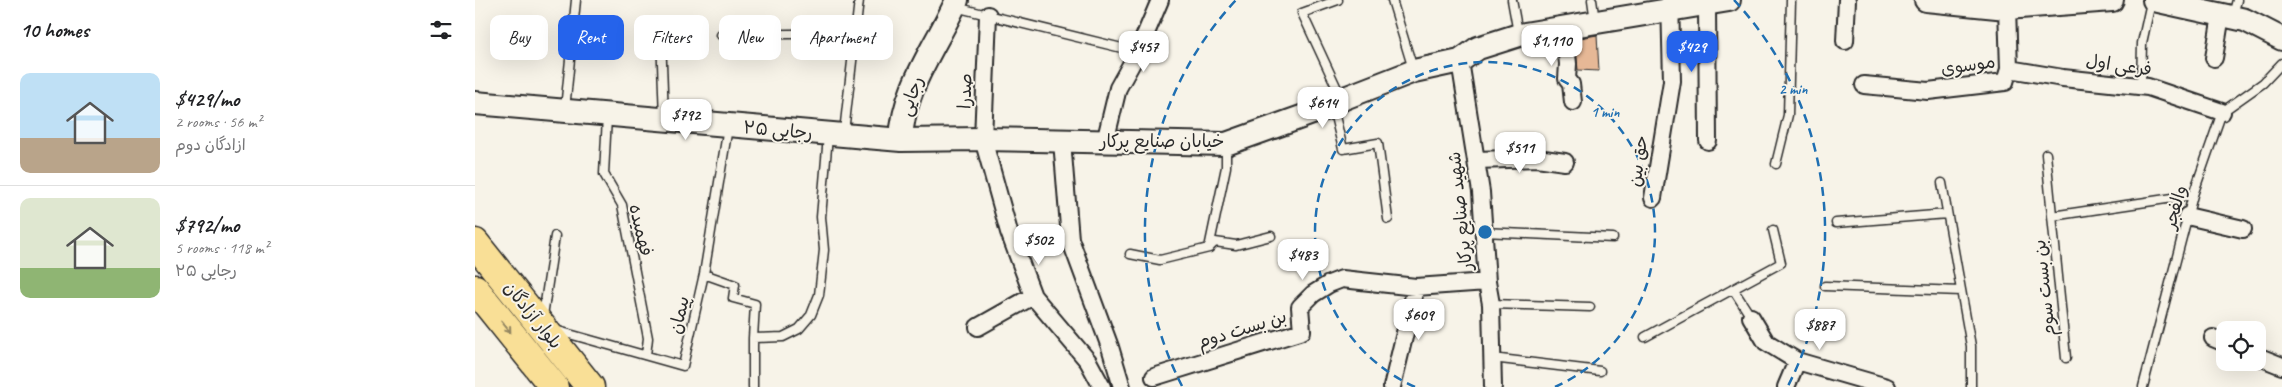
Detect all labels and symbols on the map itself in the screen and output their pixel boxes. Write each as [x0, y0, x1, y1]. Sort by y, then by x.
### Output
pin: $1,110 [1511, 24, 1593, 67]
pin: $457 [1114, 30, 1174, 73]
pin: $429 [1662, 30, 1722, 73]
street label: فرعی اول [2085, 49, 2153, 81]
street label: موسوی [1939, 50, 1997, 80]
street label: رجایی [894, 73, 928, 119]
street label: صدرا [953, 73, 977, 109]
text: 2 min [1779, 80, 1808, 99]
pin: $614 [1293, 86, 1353, 129]
pin: $792 [656, 98, 716, 141]
text: 1 min [1591, 103, 1620, 122]
street label: رجایی ۲۵ [742, 116, 814, 144]
street label: خیابان صنایع پرکار [1098, 130, 1224, 154]
pin: $511 [1490, 132, 1550, 174]
street label: حق بین [1624, 134, 1652, 188]
street label: شهید صنایع پرکار [1443, 151, 1479, 273]
street label: والفجر [2158, 183, 2192, 233]
street label: فهمیده [624, 202, 658, 258]
centre of rings [1476, 223, 1494, 241]
pin: $502 [1009, 224, 1069, 266]
pin: $483 [1273, 238, 1333, 281]
street label: بن بست سوم [2028, 238, 2063, 337]
street label: بلوار آزادگان [499, 277, 567, 353]
street label: پیمان [664, 294, 695, 336]
pin: $609 [1389, 298, 1449, 341]
street label: بن بست دوم [1195, 305, 1290, 356]
pin: $887 [1790, 308, 1850, 351]
one-way arrow [500, 320, 511, 333]

